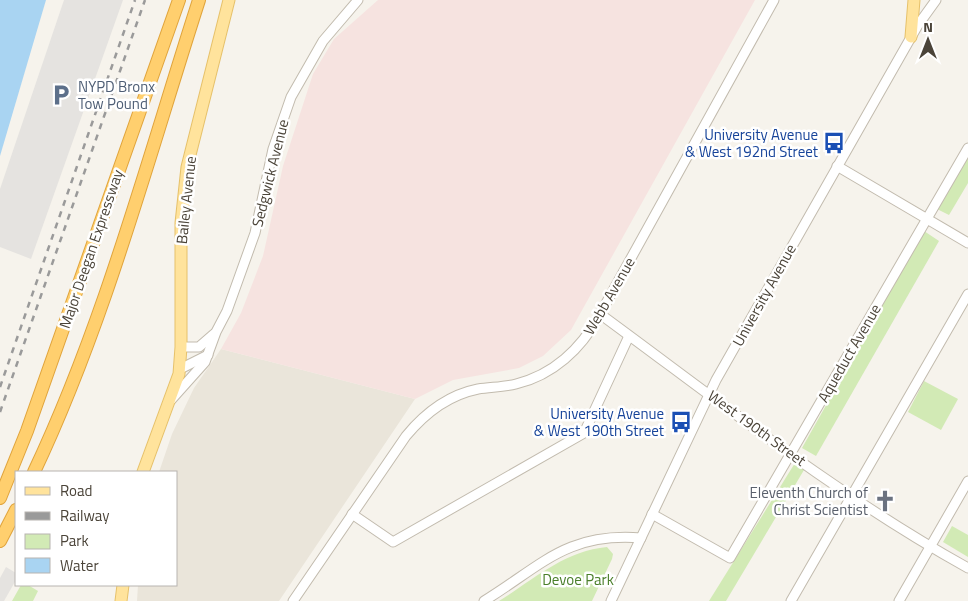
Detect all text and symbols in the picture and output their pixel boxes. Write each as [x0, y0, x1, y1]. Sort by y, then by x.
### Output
north arrow [903, 15, 953, 65]
text: N [923, 16, 933, 37]
place label: NYPD Bronx Tow Pound [78, 75, 155, 115]
parking icon: NYPD Bronx Tow Pound [48, 82, 74, 108]
street label: Sedgwick Avenue [246, 117, 294, 229]
place label: University Avenue & West 192nd Street [685, 123, 819, 163]
bus stop icon: University Avenue & West 192nd Street [821, 130, 847, 156]
street label: Bailey Avenue [170, 155, 202, 245]
street label: Major Deegan Expressway [53, 166, 129, 332]
street label: University Avenue [726, 240, 802, 350]
street label: Webb Avenue [577, 253, 641, 339]
street label: Aqueduct Avenue [811, 300, 887, 406]
street label: West 190th Street [703, 384, 812, 472]
place label: University Avenue & West 190th Street [534, 402, 665, 442]
bus stop icon: University Avenue & West 190th Street [668, 409, 694, 435]
legend [15, 471, 178, 586]
text: Road [60, 479, 92, 502]
place label: Eleventh Church of Christ Scientist [749, 481, 869, 521]
church icon: Eleventh Church of Christ Scientist [872, 488, 898, 514]
text: Railway [60, 504, 110, 527]
text: Park [60, 529, 89, 552]
text: Water [60, 554, 99, 577]
park label: Devoe Park [542, 568, 614, 591]

